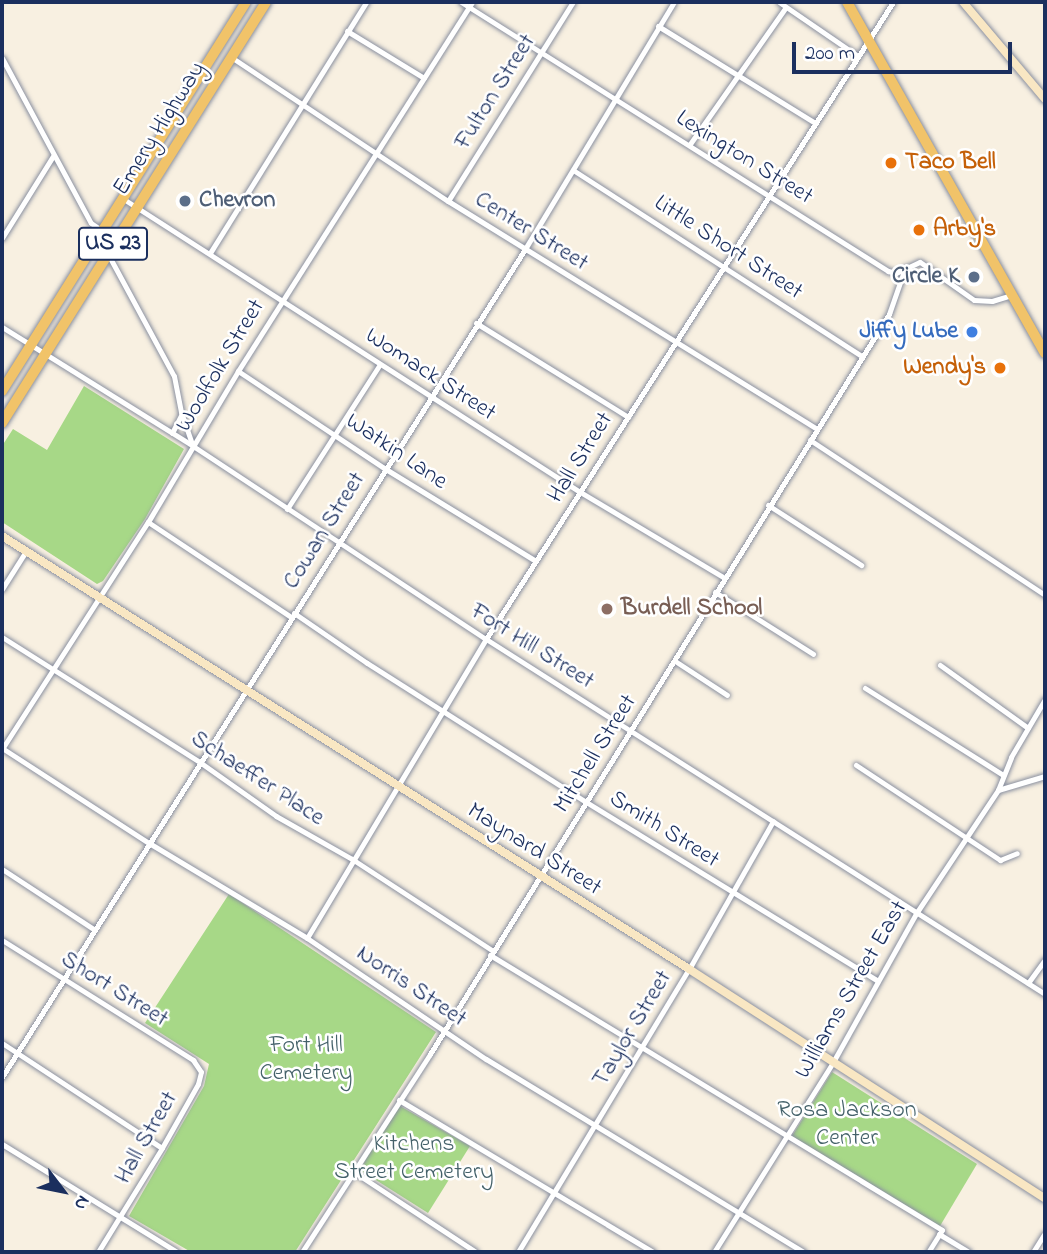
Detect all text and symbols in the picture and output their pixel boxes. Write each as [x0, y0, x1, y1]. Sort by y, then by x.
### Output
scale bar [795, 28, 1016, 72]
street label: Fulton Street [449, 29, 543, 155]
text: 200 m [805, 39, 855, 69]
street label: Emery Highway [107, 57, 213, 201]
street label: Lexington Street [670, 104, 818, 212]
place label: Taco Bell [905, 149, 996, 177]
marker: Taco Bell [883, 155, 899, 171]
street label: Center Street [469, 186, 593, 278]
place label: Chevron [199, 187, 275, 215]
street label: Little Short Street [648, 189, 808, 307]
marker: Chevron [177, 193, 193, 209]
place label: Arby's [933, 216, 996, 244]
marker: Arby's [911, 222, 927, 238]
road number: US 23 [78, 224, 148, 264]
place label: Circle K [892, 263, 960, 291]
marker: Circle K [966, 269, 982, 285]
street label: Woolfolk Street [170, 295, 272, 437]
place label: Jiffy Lube [859, 318, 958, 346]
street label: Womack Street [359, 322, 501, 428]
marker: Jiffy Lube [964, 324, 980, 340]
place label: Wendy's [903, 354, 986, 382]
marker: Wendy's [992, 360, 1008, 376]
street label: Watkin Lane [340, 407, 452, 497]
street label: Hall Street [542, 407, 620, 509]
street label: Cowan Street [278, 467, 372, 595]
place label: Burdell School [621, 595, 762, 623]
street label: Fort Hill Street [465, 598, 599, 696]
marker: Burdell School [599, 601, 615, 617]
street label: Mitchell Street [548, 689, 644, 819]
street label: Schaeffer Place [185, 725, 329, 833]
street label: Smith Street [604, 785, 724, 875]
street label: Maynard Street [461, 797, 607, 903]
street label: Williams Street East [789, 896, 915, 1084]
street label: Norris Street [350, 940, 472, 1034]
street label: Short Street [55, 946, 173, 1034]
street label: Taylor Street [587, 966, 679, 1092]
park label: Fort Hill Cemetery [260, 1032, 352, 1088]
street label: Hall Street [109, 1087, 185, 1189]
park label: Rosa Jackson Center [777, 1097, 917, 1153]
park label: Kitchens Street Cemetery [334, 1131, 494, 1187]
north arrow [28, 1156, 98, 1226]
text: N [66, 1190, 96, 1215]

